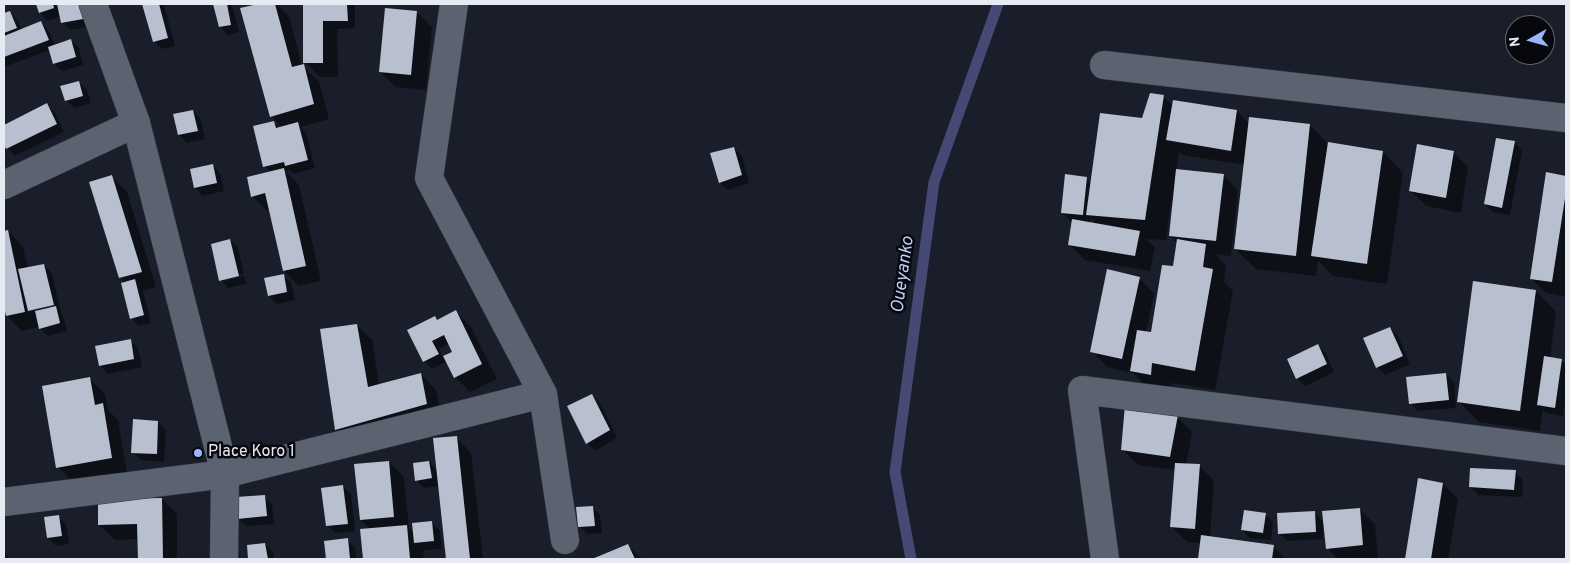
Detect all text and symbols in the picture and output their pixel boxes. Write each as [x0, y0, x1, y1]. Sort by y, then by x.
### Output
north arrow [1505, 15, 1555, 65]
text: N [1507, 36, 1525, 48]
water label: Oueyanko [888, 235, 920, 315]
place label: Place Koro 1 [208, 443, 295, 463]
marker: Place Koro 1 [192, 447, 204, 459]

